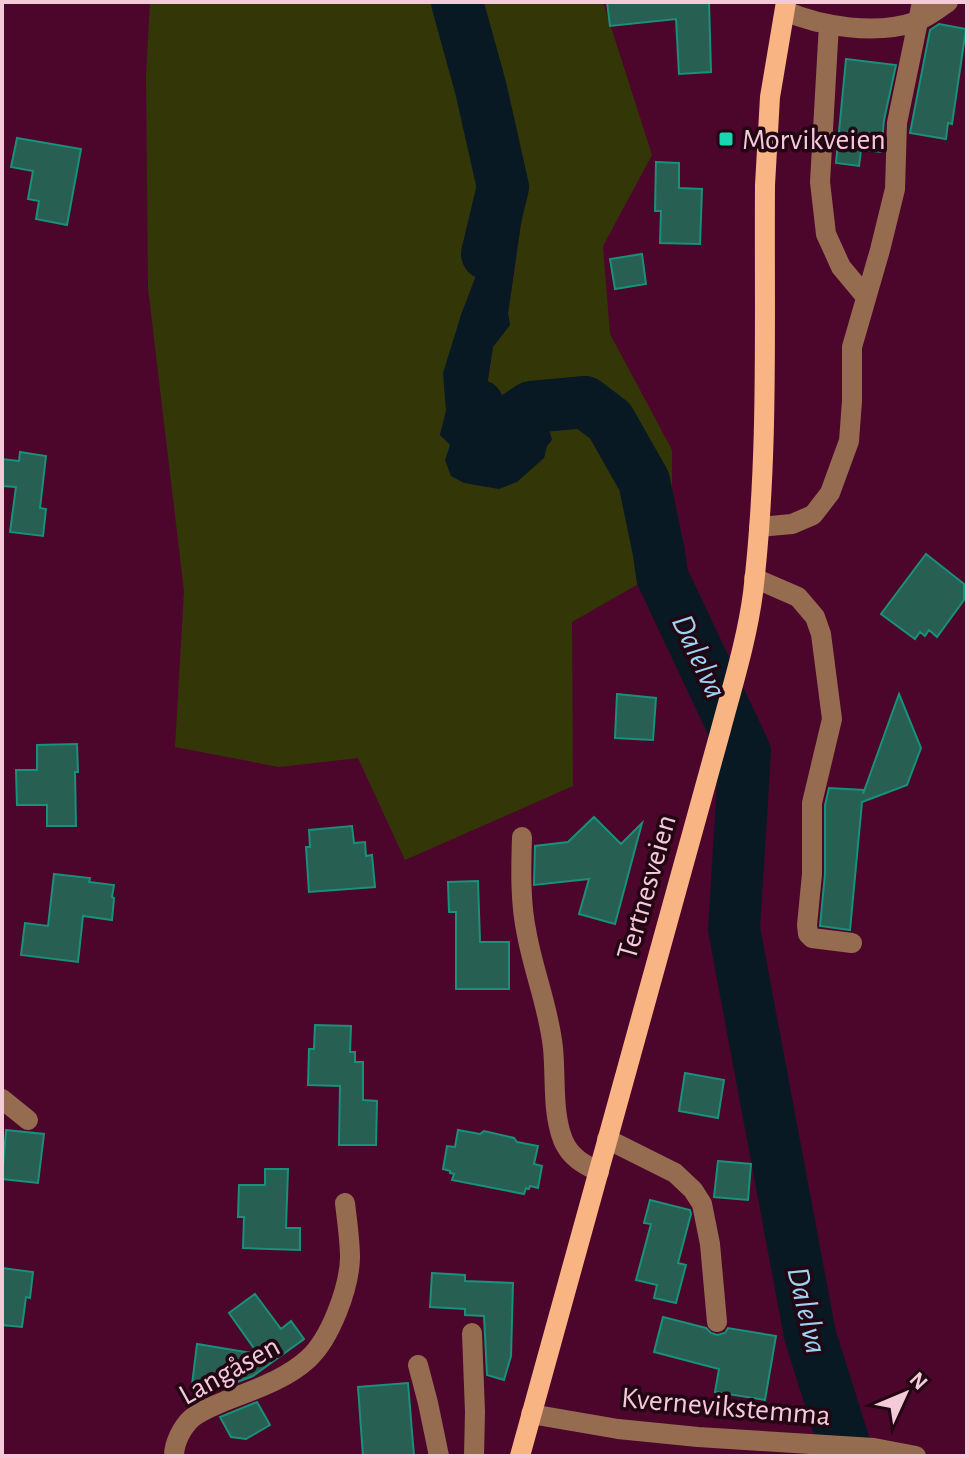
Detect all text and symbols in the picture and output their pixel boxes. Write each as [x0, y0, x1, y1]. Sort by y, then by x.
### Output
place label: Morvikveien [742, 125, 886, 155]
marker: Morvikveien [717, 130, 735, 148]
water label: Dalelva [666, 610, 732, 703]
street label: Tertnesveien [612, 812, 682, 963]
water label: Dalelva [781, 1264, 833, 1357]
street label: Langåsen [174, 1331, 285, 1411]
north arrow [865, 1354, 945, 1434]
text: N [905, 1368, 932, 1394]
street label: Kvernevikstemma [620, 1383, 832, 1431]

